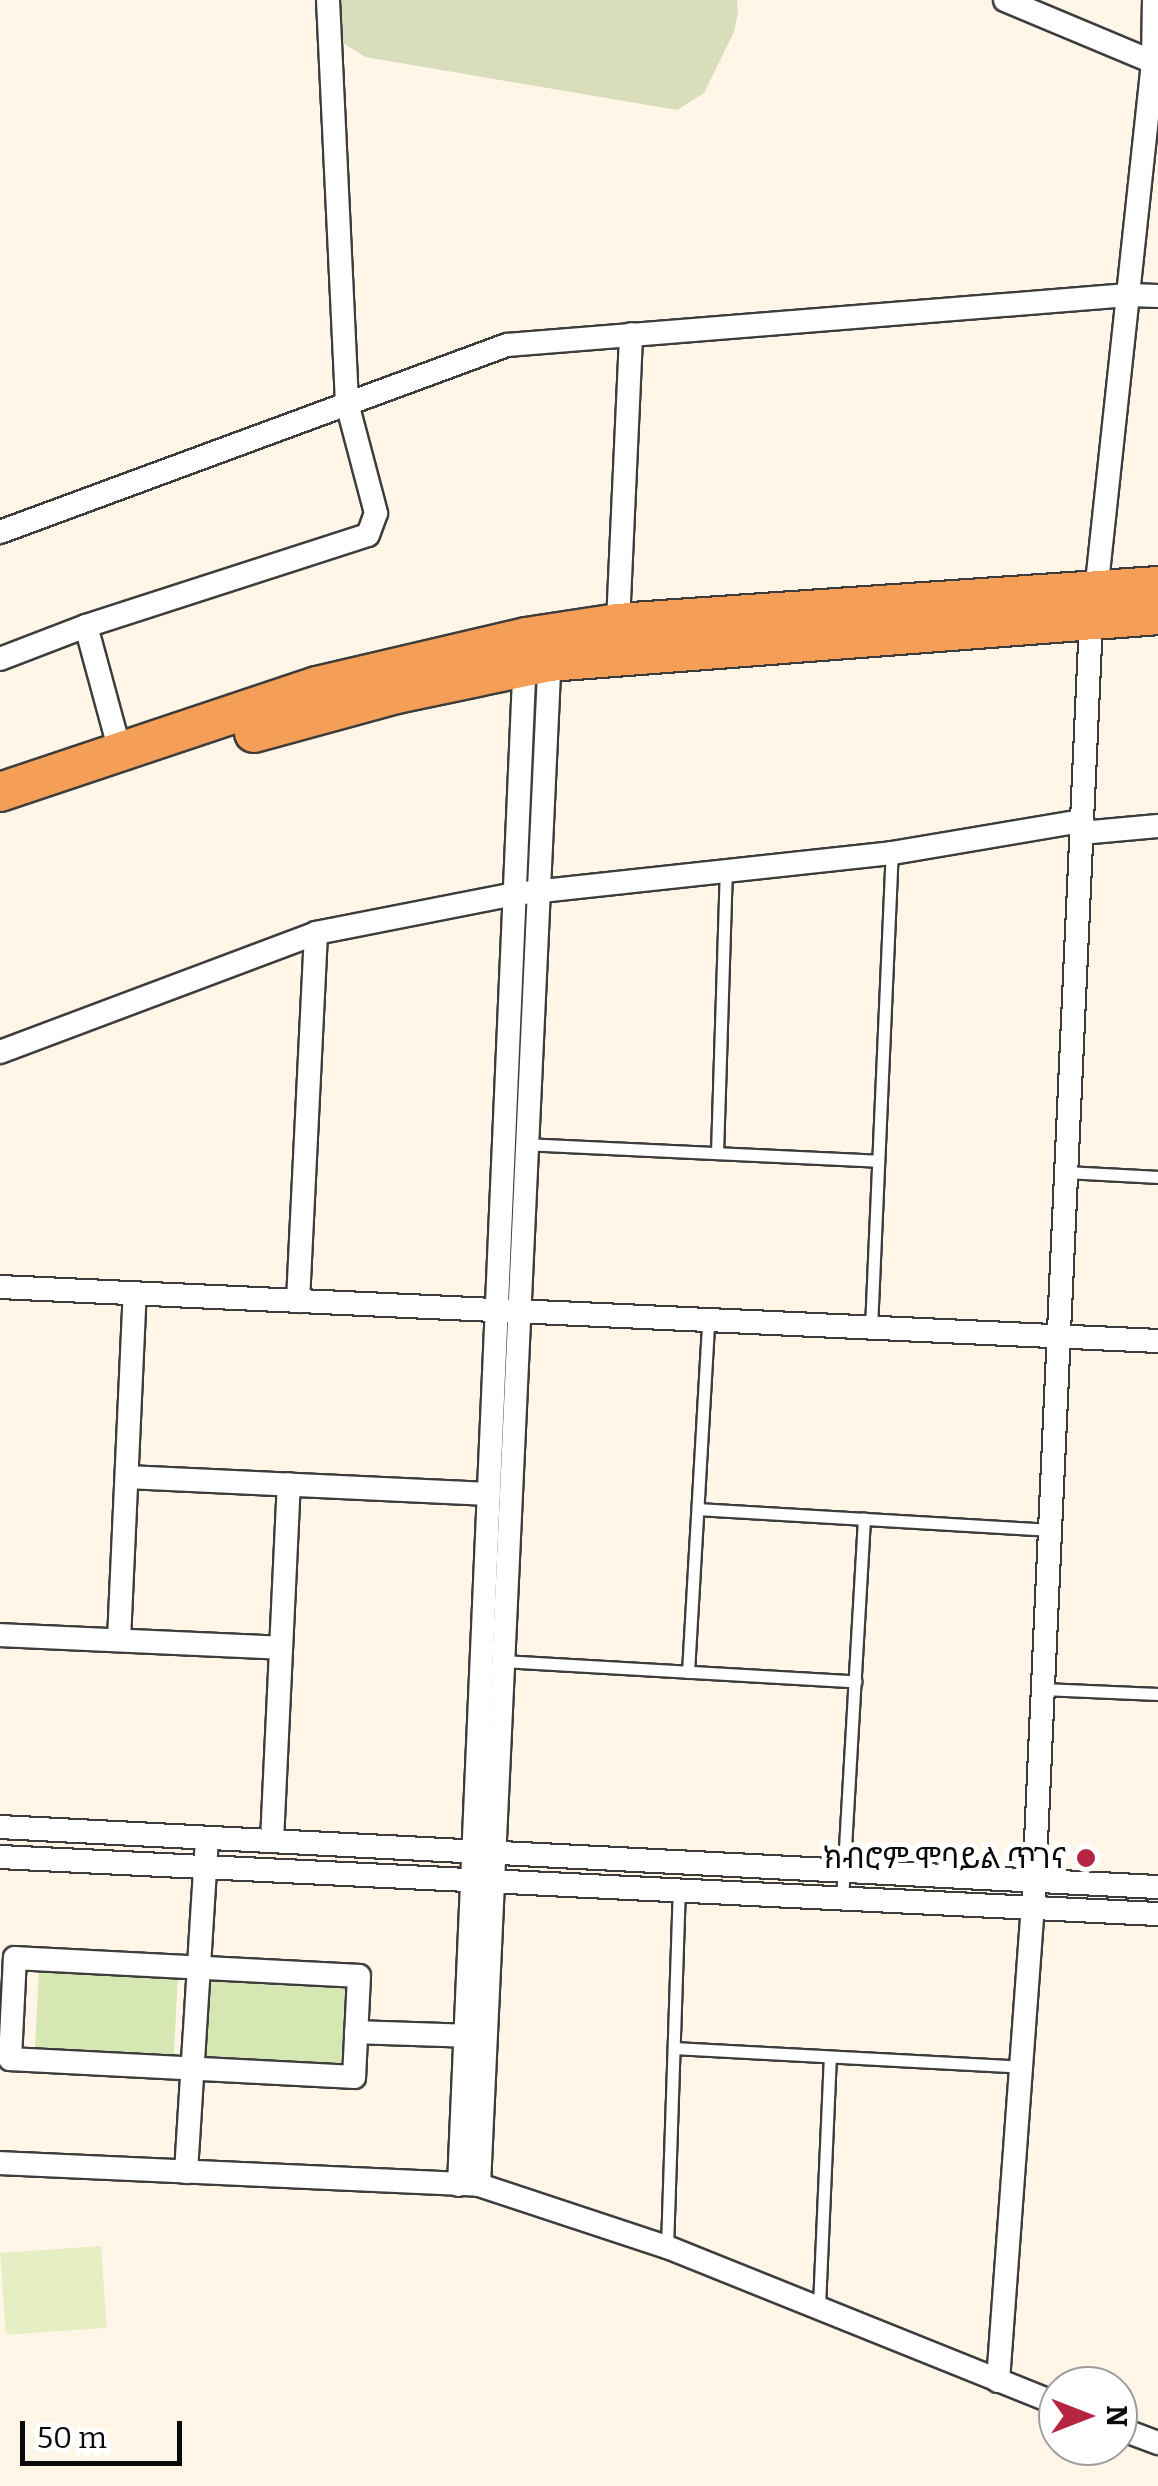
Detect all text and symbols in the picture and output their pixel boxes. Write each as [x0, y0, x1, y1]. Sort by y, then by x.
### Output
place label: ክብሮም ሞባይል ጥገና [823, 1840, 1066, 1876]
marker: ክብሮም ሞባይል ጥገና [1075, 1847, 1097, 1869]
north arrow [1038, 2366, 1138, 2466]
scale bar [25, 2401, 188, 2463]
text: N [1100, 2405, 1133, 2427]
text: 50 m [37, 2420, 107, 2456]

